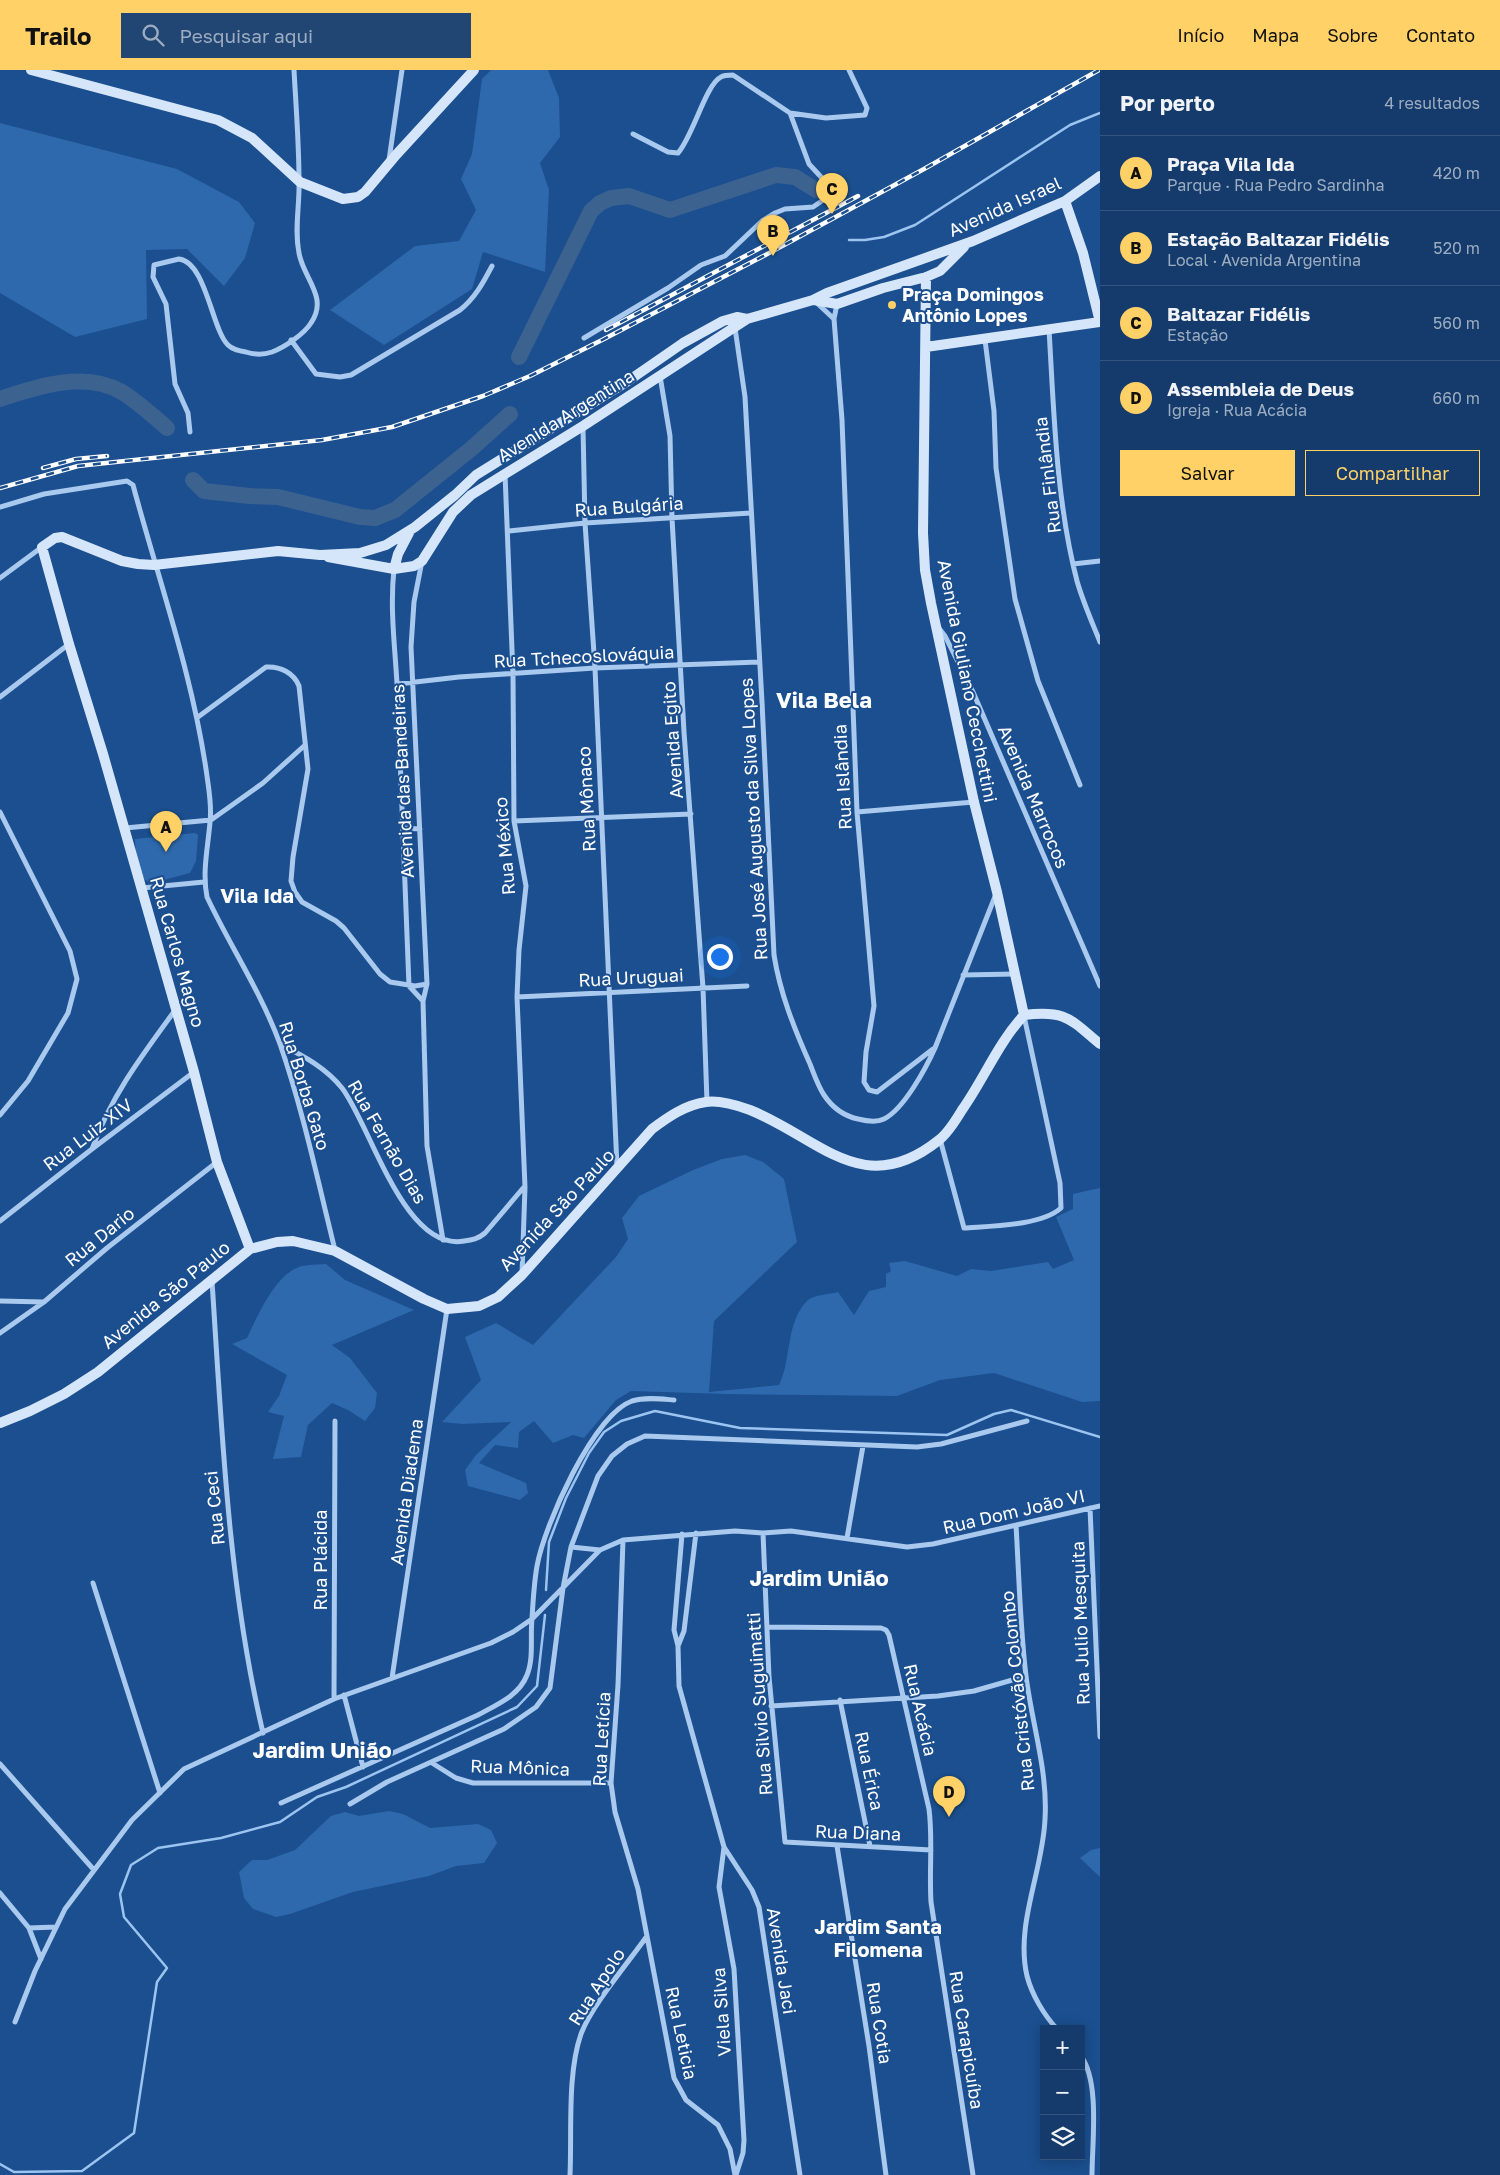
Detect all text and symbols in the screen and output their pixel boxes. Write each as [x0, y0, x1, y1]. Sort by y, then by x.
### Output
search box [121, 13, 471, 58]
text: Trailo [25, 21, 91, 50]
icon: search [139, 21, 167, 49]
text: Pesquisar aqui [179, 24, 313, 47]
text: Início [1177, 24, 1224, 46]
text: Mapa [1252, 24, 1299, 46]
text: Sobre [1327, 24, 1378, 46]
text: Contato [1406, 24, 1475, 46]
text: Por perto [1120, 90, 1215, 116]
text: 4 resultados [1385, 93, 1480, 113]
text: Praça Vila Ida [1167, 152, 1295, 175]
text: A [1130, 163, 1142, 183]
text: 420 m [1433, 163, 1480, 183]
street label: Avenida Israel [945, 171, 1065, 241]
pin: C [816, 173, 848, 214]
text: Parque · Rua Pedro Sardinha [1167, 175, 1385, 195]
pin: B [757, 215, 789, 256]
text: Estação Baltazar Fidélis [1167, 227, 1390, 250]
text: B [1130, 238, 1142, 258]
text: 520 m [1433, 238, 1480, 258]
text: Local · Avenida Argentina [1167, 250, 1361, 270]
place label: Praça Domingos Antônio Lopes [902, 283, 1044, 326]
marker: Praça Domingos Antônio Lopes [886, 299, 898, 311]
text: Baltazar Fidélis [1167, 302, 1311, 325]
text: C [1130, 313, 1142, 333]
text: 560 m [1433, 313, 1480, 333]
text: Estação [1167, 325, 1228, 345]
street label: Avenida Argentina [493, 364, 638, 466]
text: Assembleia de Deus [1167, 377, 1354, 400]
text: D [1130, 388, 1142, 408]
text: 660 m [1433, 388, 1480, 408]
text: Igreja · Rua Acácia [1167, 400, 1307, 420]
street label: Rua Finlândia [1029, 416, 1065, 535]
button: Salvar [1120, 450, 1295, 496]
button: Compartilhar [1305, 450, 1480, 496]
street label: Rua Bulgária [574, 491, 684, 521]
street label: Avenida Giuliano Cecchettini [934, 557, 1002, 804]
street label: Rua Tchecoslováquia [493, 640, 675, 672]
street label: Rua José Augusto da Silva Lopes [735, 677, 771, 961]
street label: Avenida Egito [657, 681, 687, 799]
street label: Avenida das Bandeiras [386, 683, 418, 879]
district label: Vila Bela [776, 686, 872, 713]
street label: Avenida Marrocos [994, 722, 1074, 871]
street label: Rua Islândia [828, 724, 856, 830]
street label: Rua Mônaco [572, 746, 600, 852]
street label: Rua México [489, 796, 519, 896]
pin: A [150, 811, 182, 852]
street label: Rua Carlos Magno [146, 874, 210, 1030]
district label: Vila Ida [220, 883, 294, 907]
your location [707, 944, 733, 970]
street label: Rua Uruguai [578, 963, 684, 991]
street label: Rua Borba Gato [275, 1019, 335, 1153]
street label: Rua Fernão Dias [344, 1076, 432, 1207]
street label: Rua Luiz XIV [38, 1093, 136, 1175]
street label: Avenida São Paulo [494, 1144, 618, 1275]
street label: Rua Dario [60, 1202, 138, 1271]
street label: Avenida São Paulo [97, 1236, 234, 1353]
street label: Avenida Diadema [385, 1417, 427, 1567]
street label: Rua Ceci [199, 1470, 229, 1546]
street label: Rua Dom João VI [941, 1484, 1087, 1538]
street label: Rua Plácida [309, 1509, 331, 1611]
street label: Rua Julio Mesquita [1066, 1541, 1094, 1705]
district label: Jardim União [749, 1564, 889, 1591]
street label: Rua Cristóvão Colombo [996, 1590, 1038, 1792]
street label: Rua Silvio Suguimatti [742, 1612, 776, 1796]
street label: Rua Acácia [900, 1661, 942, 1758]
street label: Rua Letícia [588, 1691, 614, 1787]
street label: Rua Érica [851, 1729, 889, 1812]
district label: Jardim União [252, 1736, 392, 1763]
street label: Rua Mônica [470, 1754, 570, 1780]
pin: D [933, 1776, 965, 1817]
street label: Rua Diana [815, 1820, 902, 1844]
street label: Avenida Jaci [763, 1906, 801, 2016]
district label: Jardim Santa Filomena [814, 1914, 942, 1961]
street label: Rua Apolo [563, 1944, 629, 2029]
street label: Viela Silva [707, 1967, 735, 2057]
street label: Rua Carapicuíba [945, 1969, 989, 2111]
street label: Rua Cotia [863, 1980, 897, 2065]
street label: Rua Leticia [661, 1984, 703, 2081]
map controls [1040, 2025, 1085, 2160]
button: + [1040, 2025, 1085, 2070]
button: − [1040, 2070, 1085, 2115]
button: layers [1040, 2115, 1085, 2160]

